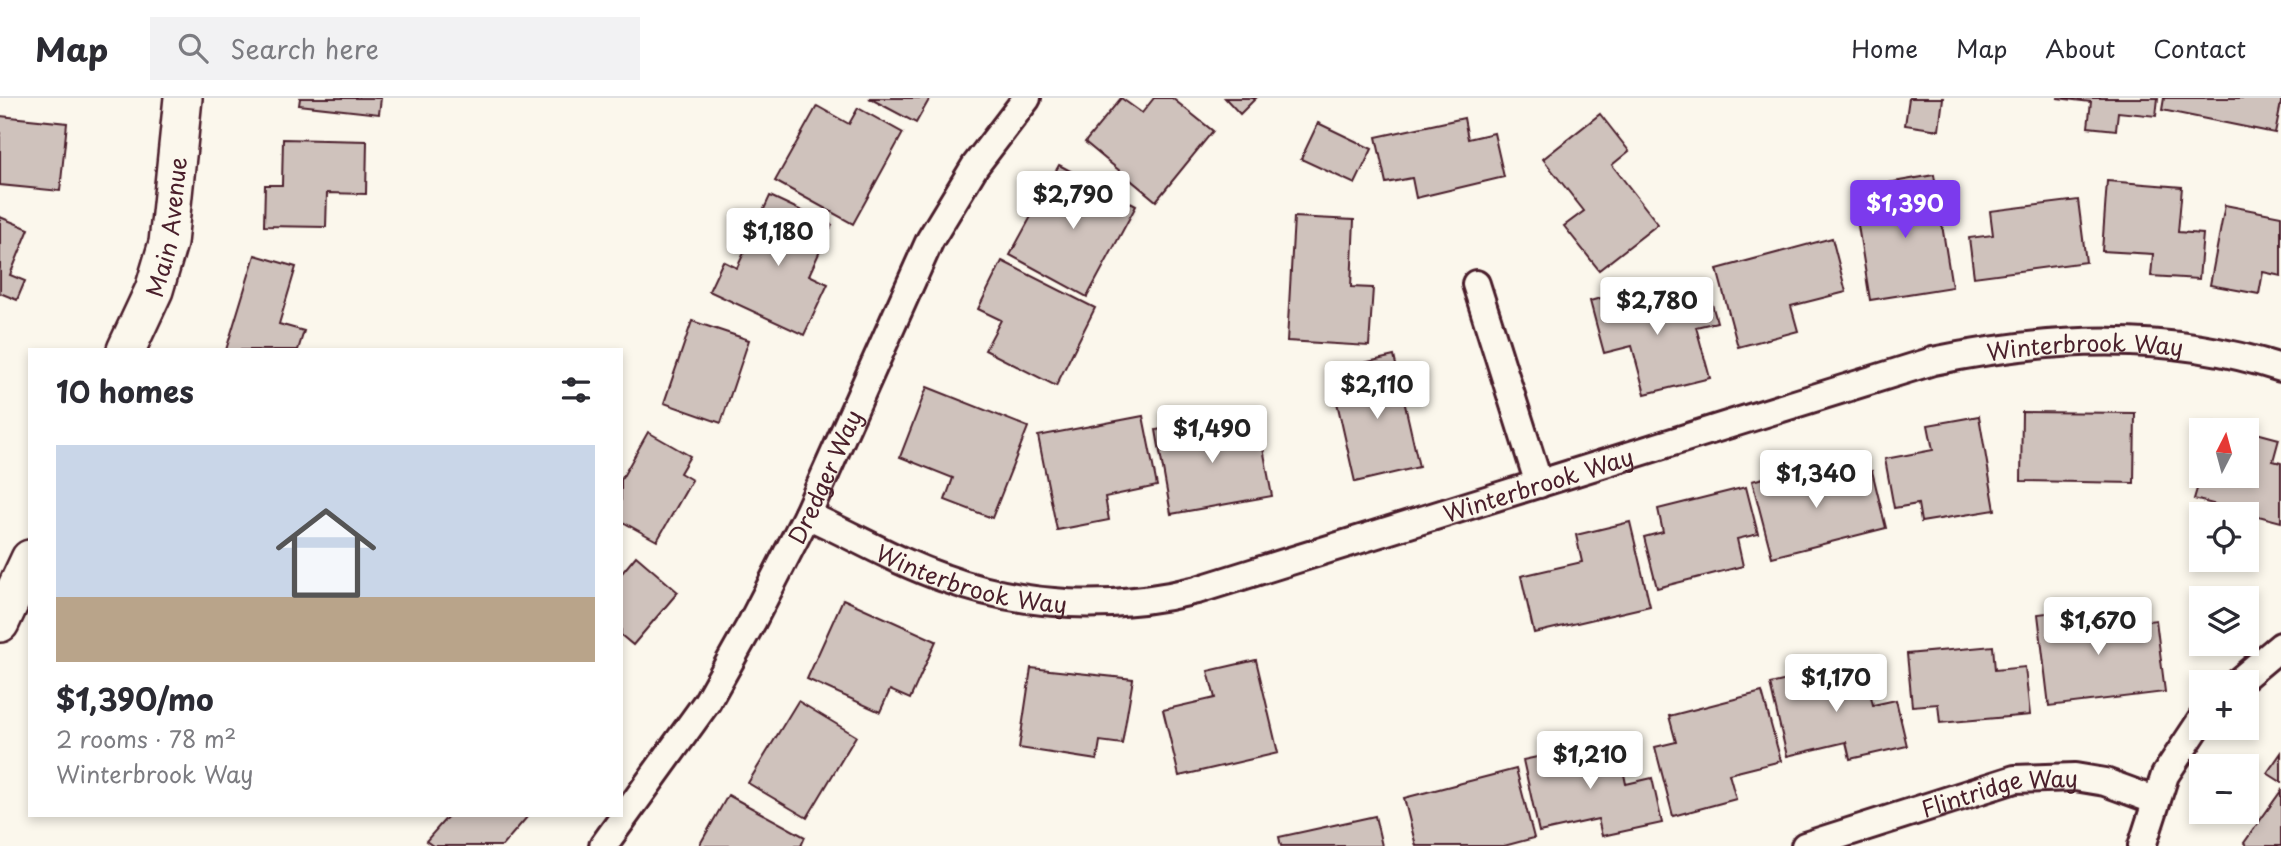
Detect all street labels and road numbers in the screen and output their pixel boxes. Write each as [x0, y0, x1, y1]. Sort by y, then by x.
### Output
street label: Main Avenue [135, 155, 194, 301]
street label: Winterbrook Way [1984, 324, 2186, 369]
street label: Dredger Way [778, 403, 870, 550]
street label: Winterbrook Way [1438, 438, 1638, 530]
street label: Winterbrook Way [871, 534, 1068, 621]
street label: Flintridge Way [1916, 759, 2079, 825]

